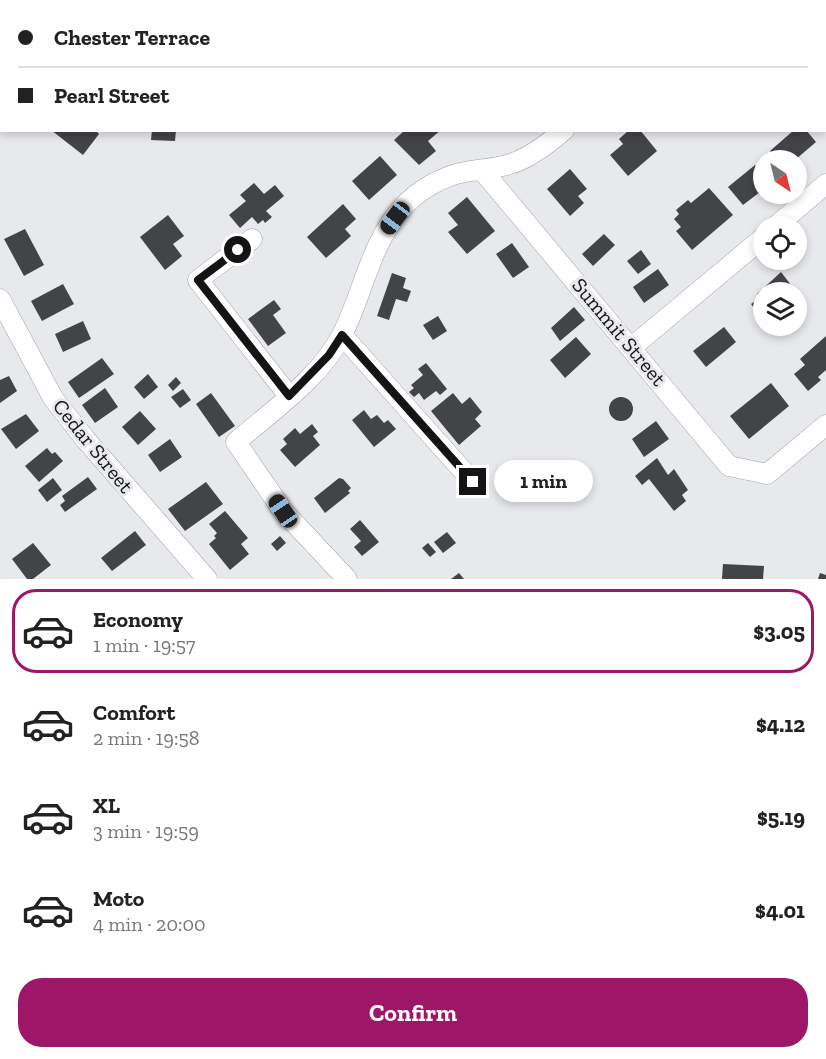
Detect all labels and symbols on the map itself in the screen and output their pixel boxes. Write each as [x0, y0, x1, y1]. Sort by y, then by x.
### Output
north arrow [753, 150, 807, 204]
car [377, 198, 413, 238]
route start [224, 236, 251, 263]
street label: Summit Street [567, 273, 672, 391]
street label: Cedar Street [48, 394, 139, 498]
callout: 1 min [494, 461, 593, 503]
route end [459, 468, 486, 495]
car [265, 491, 301, 531]

